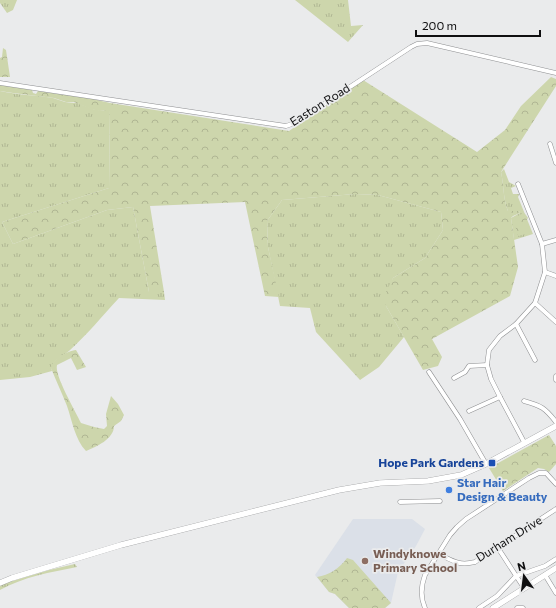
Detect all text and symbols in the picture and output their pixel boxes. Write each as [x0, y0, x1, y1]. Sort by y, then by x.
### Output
scale bar [416, 12, 540, 38]
text: 200 m [422, 18, 457, 32]
street label: Easton Road [287, 80, 352, 128]
place label: Hope Park Gardens [378, 455, 484, 469]
marker: Hope Park Gardens [487, 458, 497, 468]
place label: Star Hair Design & Beauty [457, 475, 548, 503]
marker: Star Hair Design & Beauty [444, 485, 454, 495]
street label: Durham Drive [473, 512, 544, 564]
place label: Windyknowe Primary School [373, 546, 457, 574]
marker: Windyknowe Primary School [360, 556, 370, 566]
north arrow [504, 556, 544, 596]
text: N [516, 559, 527, 573]

